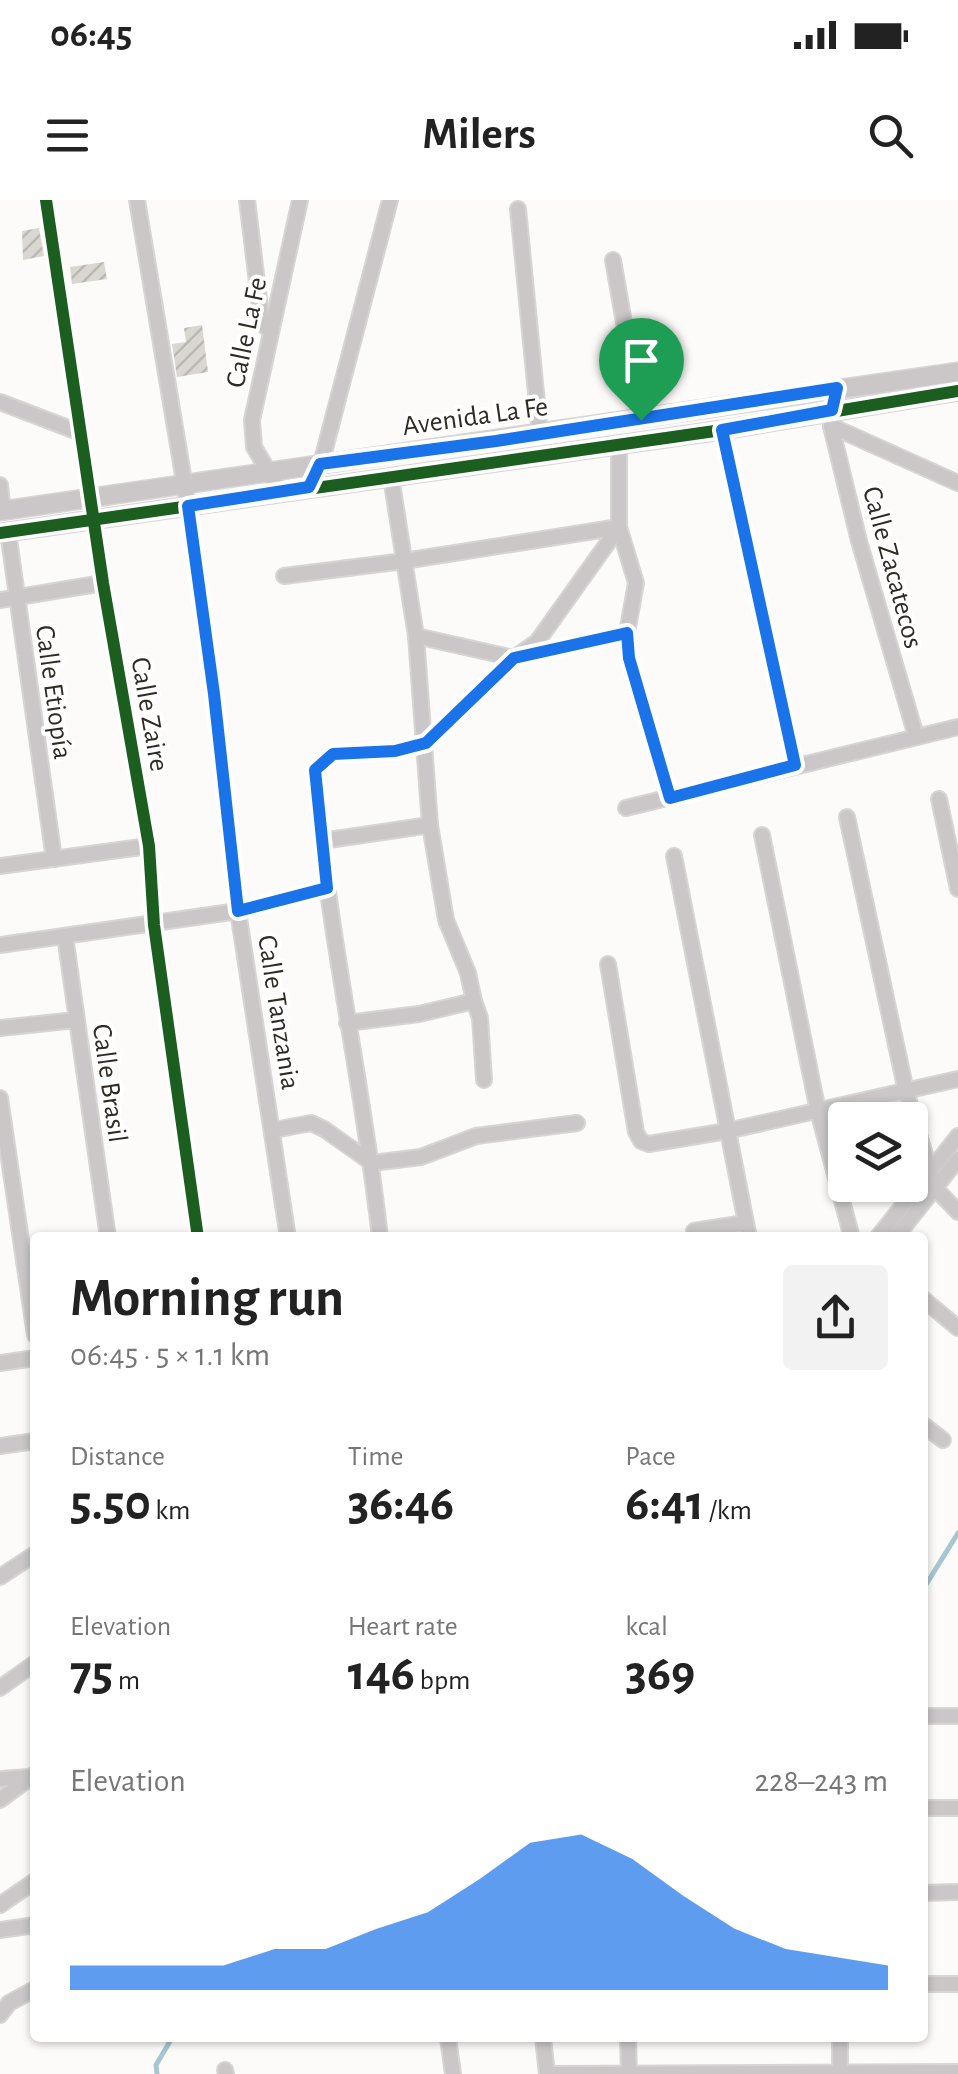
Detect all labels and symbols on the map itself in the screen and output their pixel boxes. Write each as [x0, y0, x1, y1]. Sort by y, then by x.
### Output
street label: Calle La Fe [222, 275, 272, 390]
pin [599, 318, 684, 421]
street label: Avenida La Fe [401, 393, 550, 441]
street label: Calle Zacatecos [857, 484, 927, 651]
street label: Calle Etiopía [30, 623, 76, 761]
street label: Calle Zaire [125, 655, 173, 774]
street label: Calle Tanzania [252, 933, 304, 1092]
street label: Calle Brasil [87, 1022, 131, 1144]

